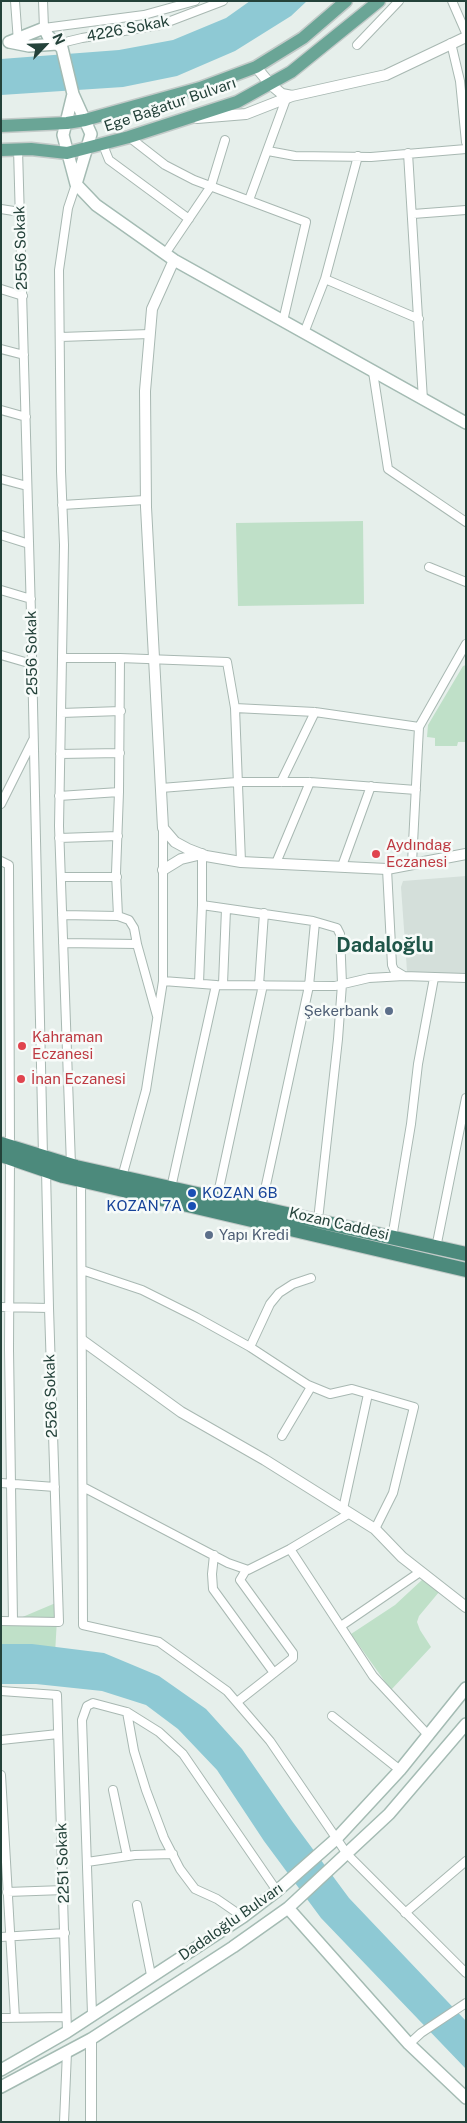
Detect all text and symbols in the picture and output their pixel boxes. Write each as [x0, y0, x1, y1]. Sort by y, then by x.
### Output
street label: 4226 Sokak [85, 12, 171, 46]
north arrow [20, 20, 70, 70]
text: N [49, 31, 68, 47]
street label: Ege Bağatur Bulvarı [102, 74, 238, 136]
street label: 2556 Sokak [11, 205, 31, 291]
street label: 2556 Sokak [22, 611, 42, 695]
place label: Aydındag Eczanesi [386, 836, 452, 871]
marker: Aydındag Eczanesi [370, 848, 382, 860]
district label: Dadaloğlu [336, 934, 434, 958]
place label: Şekerbank [304, 1002, 379, 1020]
marker: Şekerbank [383, 1005, 395, 1017]
place label: Kahraman Eczanesi [32, 1028, 103, 1063]
marker: Kahraman Eczanesi [16, 1040, 28, 1052]
place label: İnan Eczanesi [31, 1070, 126, 1088]
marker: İnan Eczanesi [15, 1073, 27, 1085]
place label: KOZAN 6B [202, 1184, 277, 1202]
marker: KOZAN 6B [186, 1187, 198, 1199]
place label: KOZAN 7A [106, 1197, 182, 1215]
marker: KOZAN 7A [186, 1200, 198, 1212]
street label: Kozan Caddesi [287, 1204, 391, 1244]
place label: Yapı Kredi [219, 1226, 289, 1244]
marker: Yapı Kredi [203, 1229, 215, 1241]
street label: 2526 Sokak [41, 1354, 61, 1438]
street label: 2251 Sokak [53, 1822, 73, 1904]
street label: Dadaloğlu Bulvarı [176, 1879, 286, 1965]

